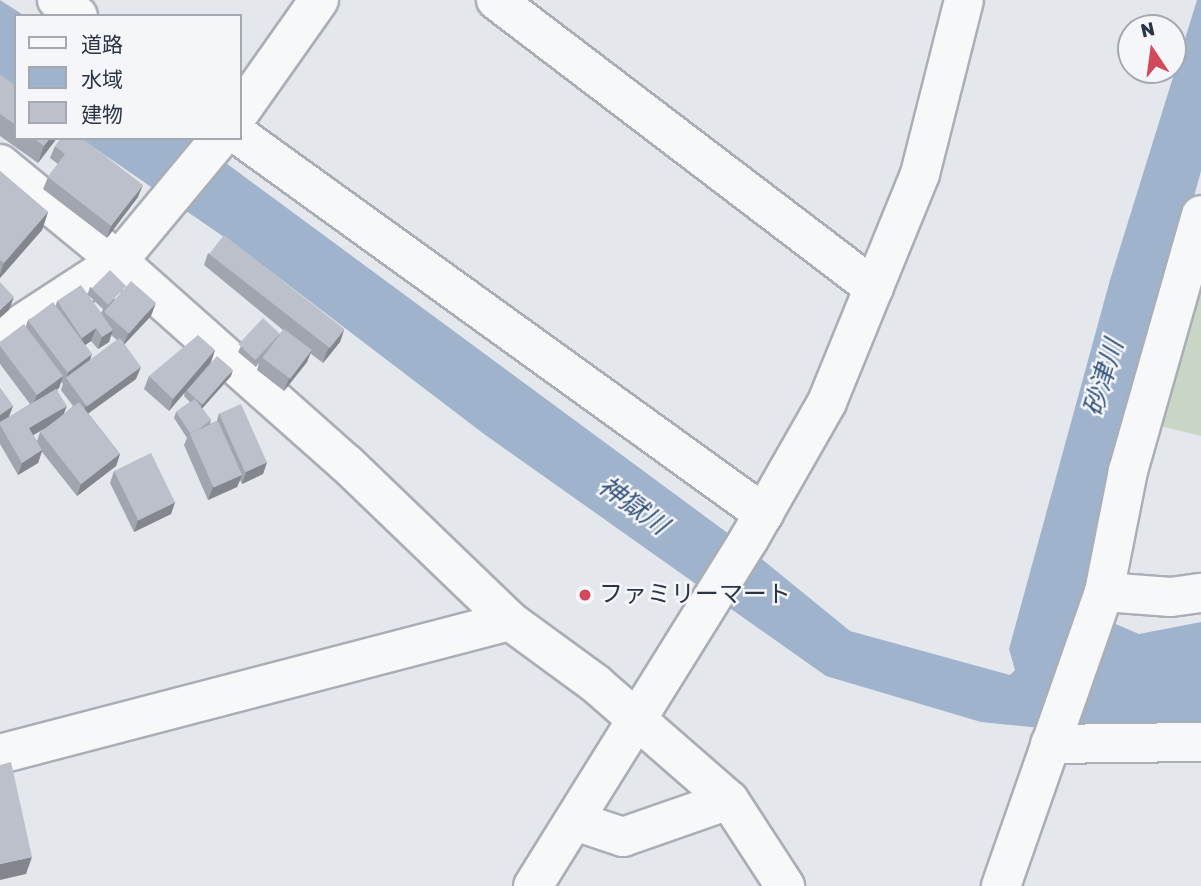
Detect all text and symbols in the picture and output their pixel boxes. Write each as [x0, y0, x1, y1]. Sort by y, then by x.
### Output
legend [14, 14, 242, 140]
north arrow [1117, 14, 1187, 84]
text: N [1138, 17, 1157, 43]
text: 道路 [81, 32, 123, 57]
text: 水域 [81, 67, 123, 92]
text: 建物 [81, 102, 123, 127]
water label: 砂津川 [1078, 336, 1130, 420]
water label: 神獄川 [592, 470, 674, 542]
place label: ファミリーマート [599, 581, 791, 609]
marker: ファミリーマート [577, 587, 593, 603]

